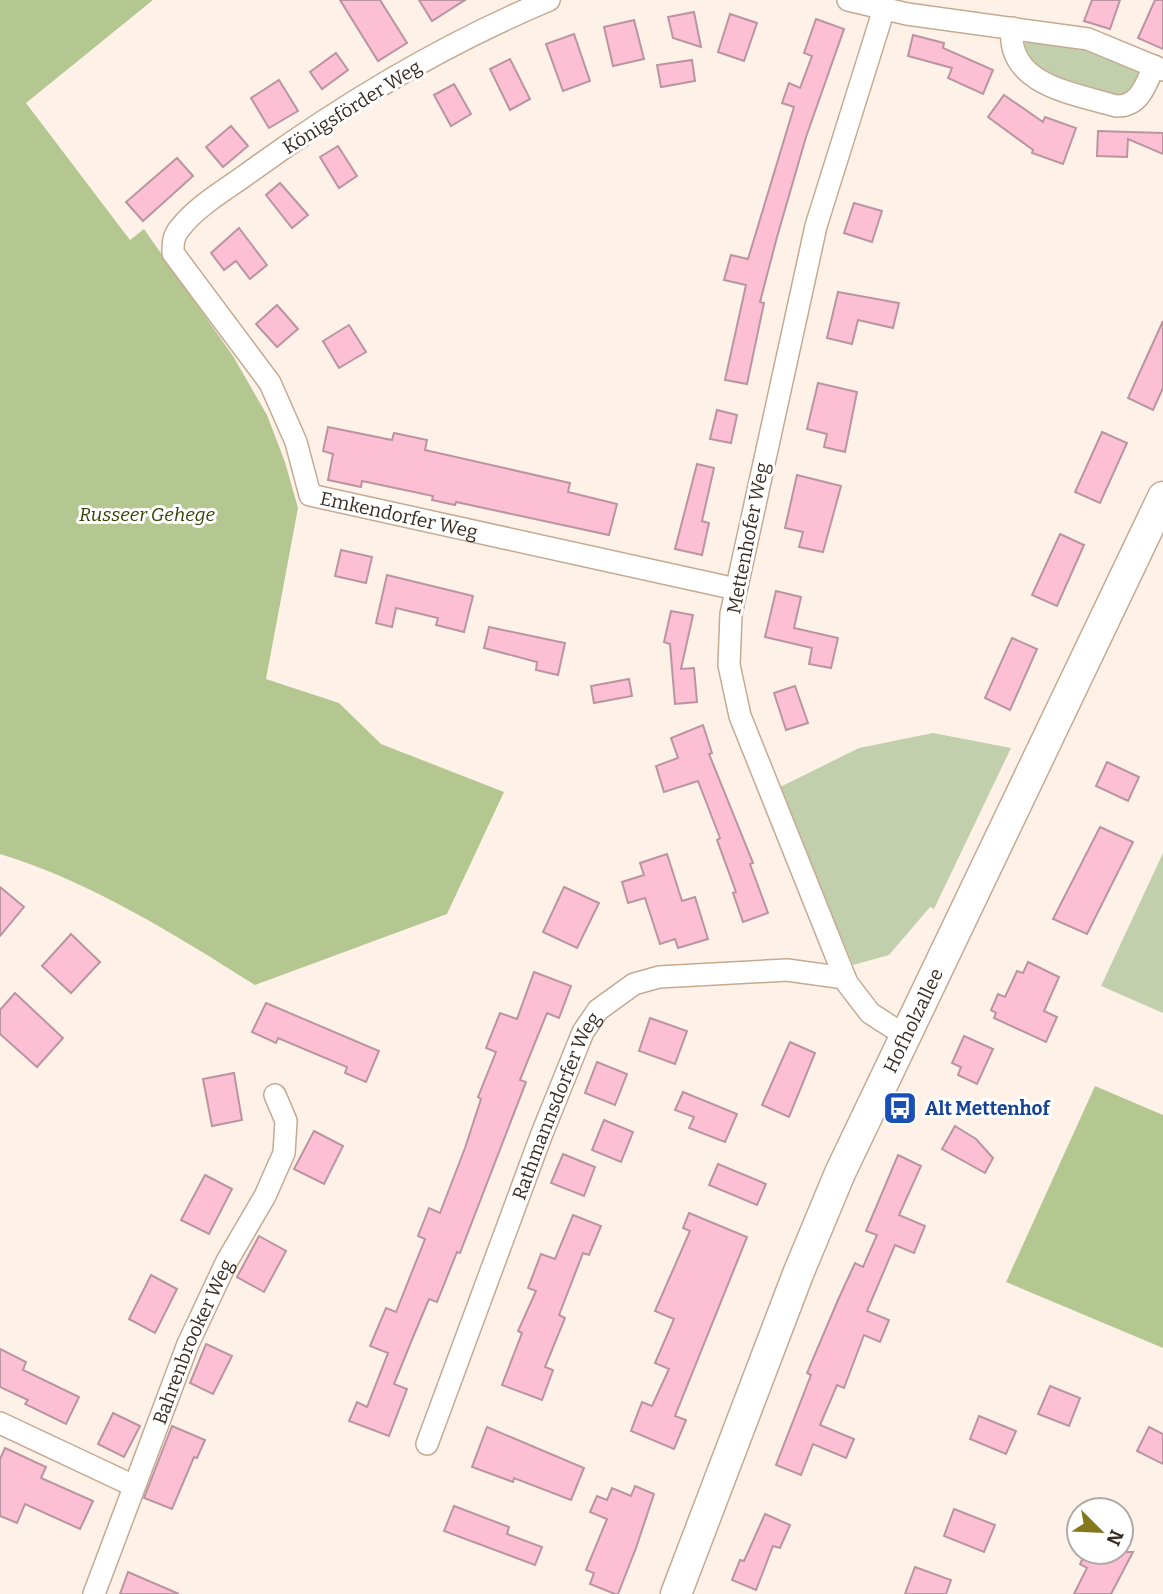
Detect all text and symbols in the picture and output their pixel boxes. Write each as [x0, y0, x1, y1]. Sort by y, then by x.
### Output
street label: Königsförder Weg [278, 55, 426, 159]
street label: Mettenhofer Weg [722, 460, 774, 616]
street label: Emkendorfer Weg [318, 486, 480, 543]
park label: Russeer Gehege [79, 503, 216, 526]
street label: Hofholzallee [878, 964, 948, 1076]
street label: Rathmannsdorfer Weg [507, 1007, 605, 1203]
bus stop icon: Alt Mettenhof [881, 1089, 919, 1127]
place label: Alt Mettenhof [925, 1097, 1052, 1120]
street label: Bahrenbrooker Weg [147, 1255, 238, 1427]
north arrow [1065, 1496, 1135, 1566]
text: N [1101, 1526, 1129, 1549]

